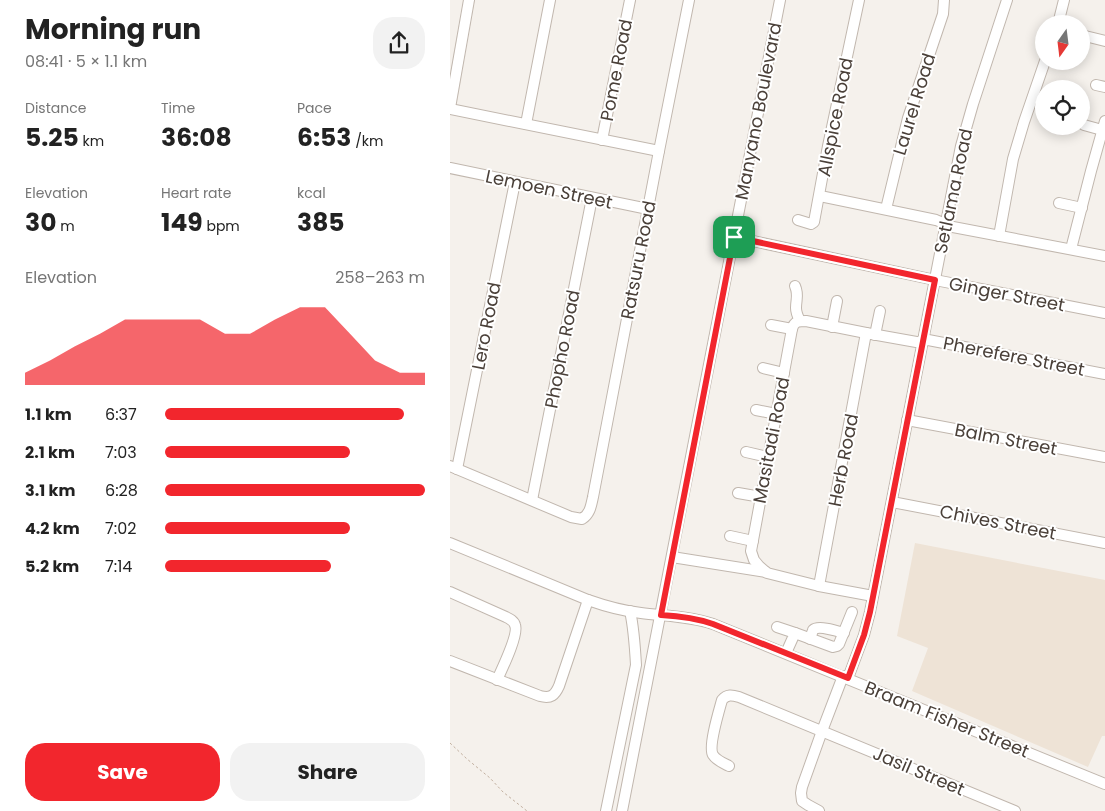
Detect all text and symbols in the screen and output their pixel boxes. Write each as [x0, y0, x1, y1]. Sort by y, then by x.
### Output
text: Morning run [25, 10, 201, 49]
north arrow [1035, 15, 1090, 70]
map controls [1035, 15, 1090, 135]
button: share [373, 17, 425, 69]
street label: Pome Road [594, 17, 638, 123]
street label: Manyano Boulevard [729, 20, 787, 202]
text: 08:41 · 5 × 1.1 km [25, 50, 147, 73]
street label: Laurel Road [887, 50, 941, 158]
street label: Allspice Road [811, 55, 859, 179]
button: locate [1035, 80, 1090, 135]
text: Distance [25, 98, 86, 118]
text: Time [161, 98, 195, 118]
text: Pace [297, 98, 332, 118]
text: 5.25 [25, 120, 79, 155]
text: 36:08 [161, 120, 232, 155]
text: 6:53 [297, 120, 351, 155]
street label: Setlama Road [928, 126, 978, 256]
text: km [79, 131, 104, 151]
text: /km [351, 131, 383, 151]
street label: Lemoen Street [483, 163, 615, 215]
text: Elevation [25, 183, 88, 203]
text: Heart rate [161, 183, 231, 203]
text: kcal [297, 183, 326, 203]
street label: Ratsuru Road [614, 199, 662, 321]
text: 30 [25, 205, 56, 240]
text: 149 [161, 205, 203, 240]
text: 385 [297, 205, 345, 240]
text: m [56, 216, 75, 236]
text: bpm [203, 216, 240, 236]
pin [713, 216, 755, 258]
icon: arrive [720, 223, 748, 251]
text: Elevation [25, 266, 97, 289]
text: 258–263 m [335, 266, 425, 289]
street label: Ginger Street [947, 271, 1067, 317]
street label: Lero Road [465, 280, 507, 372]
street label: Phopho Road [538, 288, 586, 410]
street label: Pherefere Street [941, 330, 1087, 382]
street label: Masitadi Road [746, 375, 796, 505]
text: 1.1 km [25, 403, 72, 426]
text: 6:37 [105, 403, 137, 426]
street label: Herb Road [822, 411, 864, 509]
street label: Balm Street [953, 417, 1059, 461]
text: 2.1 km [25, 441, 75, 464]
text: 7:03 [105, 441, 137, 464]
text: 3.1 km [25, 479, 75, 502]
text: 6:28 [105, 479, 138, 502]
street label: Chives Street [938, 498, 1058, 546]
text: 4.2 km [25, 517, 80, 540]
text: 7:02 [105, 517, 136, 540]
text: 5.2 km [25, 555, 79, 578]
text: 7:14 [105, 555, 132, 578]
street label: Braam Fisher Street [861, 675, 1033, 763]
street label: Jasil Street [869, 740, 969, 802]
button: Save [25, 743, 220, 801]
button: Share [230, 743, 425, 801]

